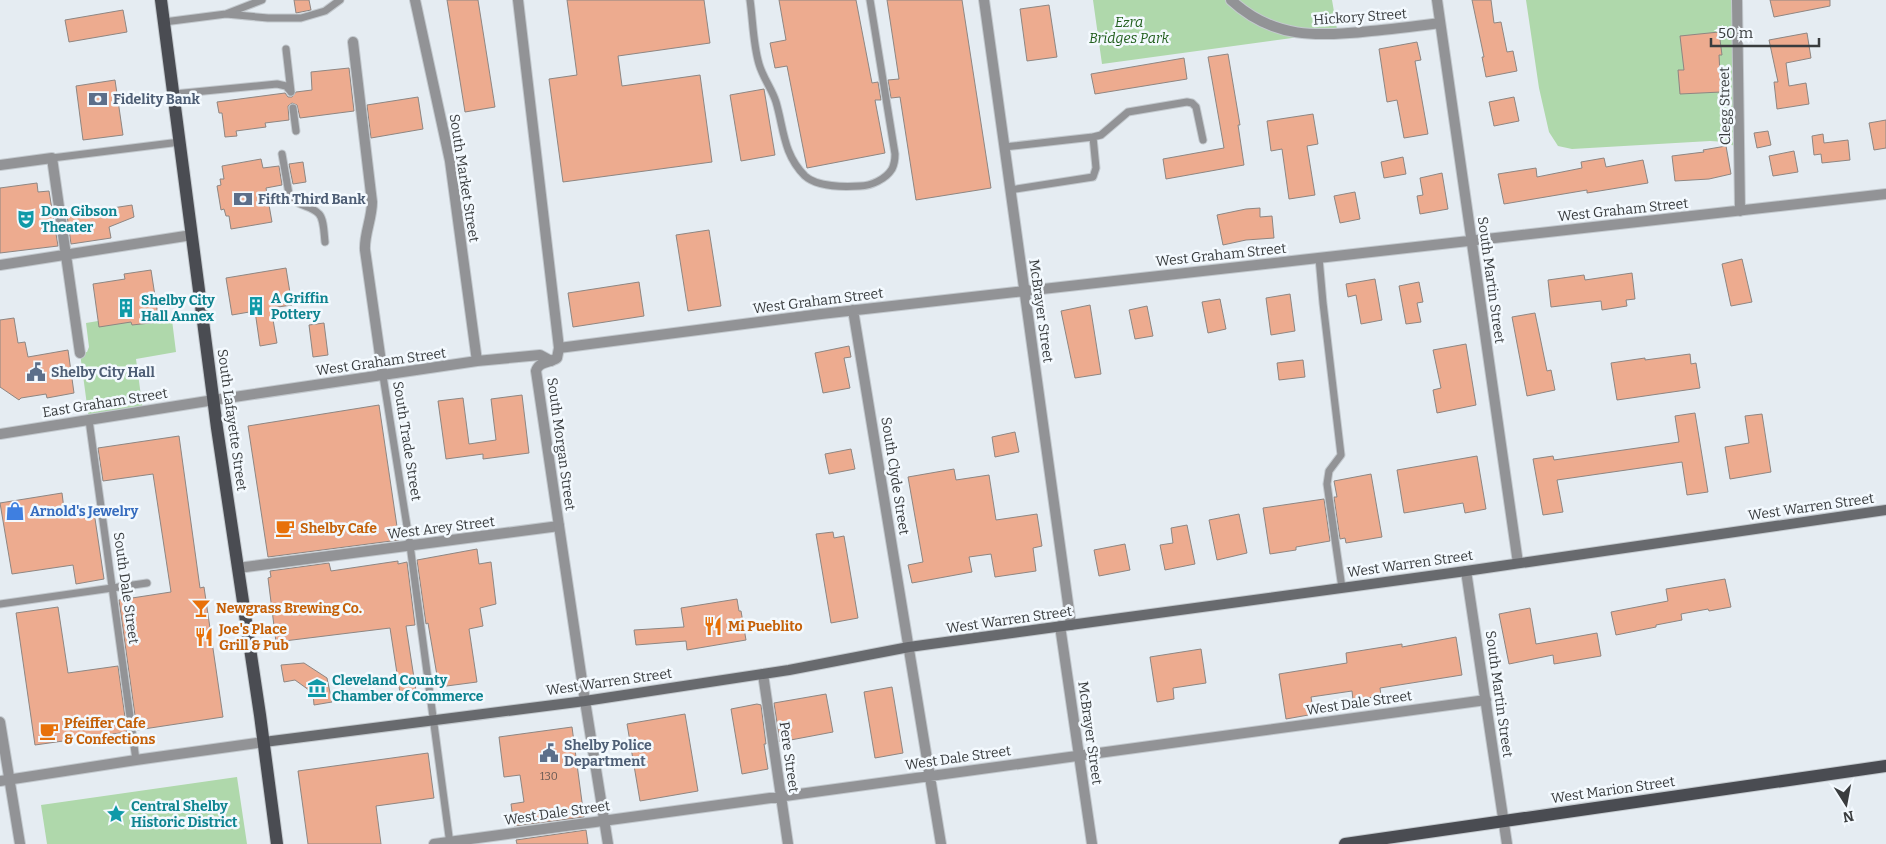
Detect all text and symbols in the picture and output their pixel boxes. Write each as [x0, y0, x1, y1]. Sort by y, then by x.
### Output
street label: Hickory Street [1313, 5, 1407, 29]
park label: Ezra Bridges Park [1089, 14, 1169, 47]
scale bar [1711, 15, 1818, 47]
text: 50 m [1718, 24, 1754, 42]
street label: Clegg Street [1716, 67, 1734, 145]
bank icon: Fidelity Bank [87, 88, 109, 110]
place label: Fidelity Bank [113, 91, 201, 108]
street label: South Market Street [445, 113, 483, 243]
bank icon: Fifth Third Bank [232, 188, 254, 210]
place label: Fifth Third Bank [258, 191, 366, 208]
street label: West Graham Street [1557, 195, 1689, 225]
place label: Don Gibson Theater [41, 203, 117, 236]
theatre icon: Don Gibson Theater [15, 208, 37, 230]
street label: South Martin Street [1474, 215, 1508, 345]
street label: West Graham Street [1155, 240, 1287, 270]
street label: McBrayer Street [1025, 258, 1057, 364]
street label: West Graham Street [752, 285, 884, 317]
place label: A Griffin Pottery [271, 290, 329, 323]
place label: Shelby City Hall Annex [141, 292, 215, 325]
building icon: A Griffin Pottery [245, 295, 267, 317]
building icon: Shelby City Hall Annex [115, 297, 137, 319]
street label: West Graham Street [315, 344, 447, 380]
street label: South Lafayette Street [214, 348, 250, 492]
public building icon: Shelby City Hall [25, 361, 47, 383]
place label: Shelby City Hall [51, 364, 155, 381]
street label: South Morgan Street [543, 376, 579, 512]
street label: South Trade Street [389, 380, 425, 502]
street label: East Graham Street [41, 385, 169, 421]
street label: South Clyde Street [877, 416, 913, 536]
street label: West Warren Street [1747, 490, 1875, 524]
shop icon: Arnold's Jewelry [4, 500, 26, 522]
place label: Arnold's Jewelry [30, 503, 139, 520]
street label: West Arey Street [386, 513, 496, 543]
cafe icon: Shelby Cafe [274, 517, 296, 539]
place label: Shelby Cafe [300, 520, 377, 537]
street label: South Dale Street [110, 531, 142, 645]
street label: West Warren Street [1346, 547, 1474, 581]
bar icon: Newgrass Brewing Co. [190, 597, 212, 619]
place label: Newgrass Brewing Co. [216, 600, 362, 617]
street label: West Warren Street [945, 603, 1073, 637]
restaurant icon: Mi Pueblito [702, 615, 724, 637]
place label: Mi Pueblito [728, 618, 803, 635]
place label: Joe's Place Grill & Pub [218, 621, 289, 654]
restaurant icon: Joe's Place Grill & Pub [193, 626, 215, 648]
street label: South Martin Street [1482, 629, 1516, 759]
street label: West Warren Street [545, 665, 673, 699]
place label: Cleveland County Chamber of Commerce [332, 672, 484, 705]
museum icon: Cleveland County Chamber of Commerce [306, 677, 328, 699]
street label: McBrayer Street [1074, 680, 1106, 786]
street label: West Dale Street [1305, 687, 1413, 719]
place label: Pfeiffer Cafe & Confections [64, 715, 155, 748]
cafe icon: Pfeiffer Cafe & Confections [38, 720, 60, 742]
street label: Pere Street [776, 720, 802, 794]
place label: Shelby Police Department [564, 737, 652, 770]
public building icon: Shelby Police Department [538, 742, 560, 764]
street label: West Dale Street [904, 742, 1012, 774]
house number: 130 [540, 770, 558, 783]
street label: West Marion Street [1550, 773, 1676, 807]
north arrow [1821, 779, 1871, 829]
street label: West Dale Street [503, 797, 611, 829]
place label: Central Shelby Historic District [131, 798, 238, 831]
place icon: Central Shelby Historic District [105, 803, 127, 825]
text: N [1841, 807, 1855, 826]

